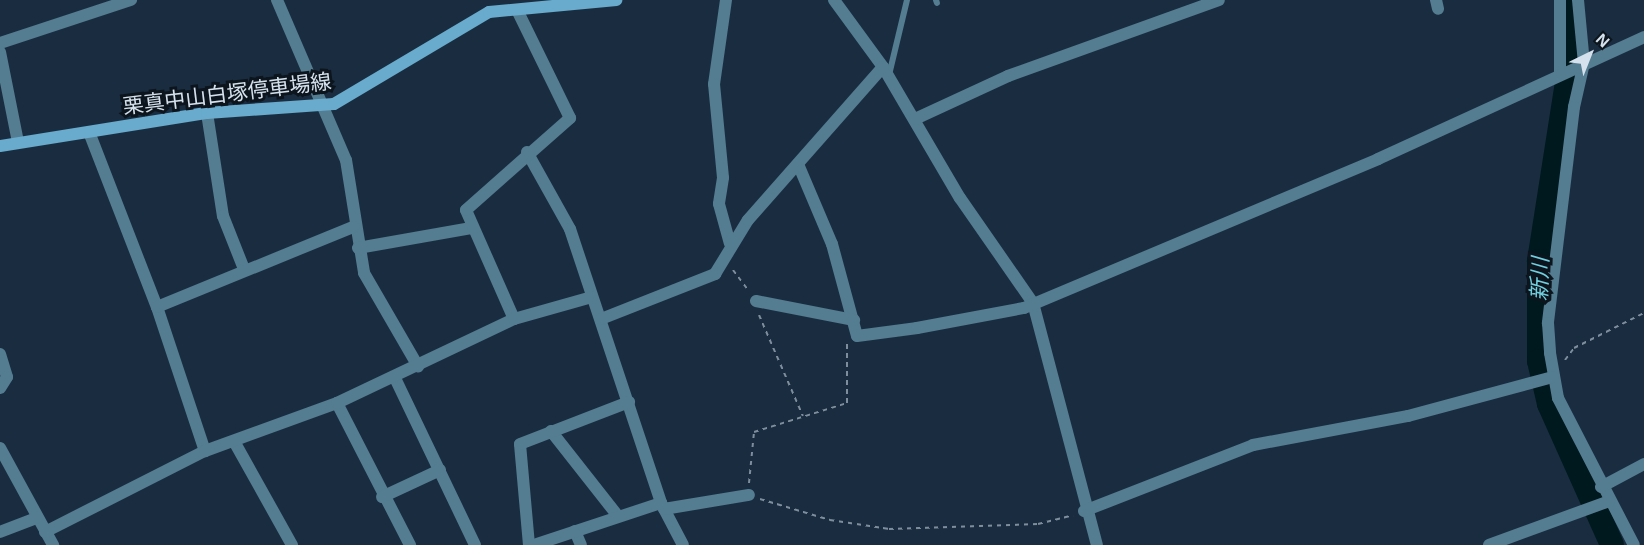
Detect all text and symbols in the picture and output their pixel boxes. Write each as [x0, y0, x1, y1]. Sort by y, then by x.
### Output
north arrow [1560, 24, 1620, 84]
text: N [1593, 30, 1613, 51]
street label: 栗真中山白塚停車場線 [121, 69, 333, 119]
water label: 新川 [1526, 257, 1554, 301]

